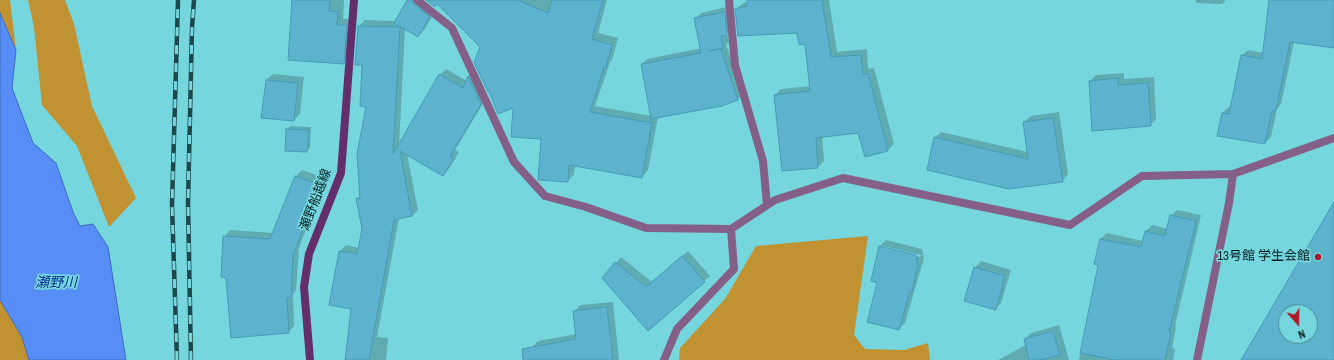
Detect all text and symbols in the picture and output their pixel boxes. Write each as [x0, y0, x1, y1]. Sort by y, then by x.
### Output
street label: 瀬野船越線 [297, 167, 335, 233]
place label: 13号館 学生会館 [1217, 249, 1310, 265]
marker: 13号館 学生会館 [1313, 252, 1323, 262]
water label: 瀬野川 [35, 275, 77, 291]
north arrow [1278, 304, 1318, 344]
text: N [1296, 327, 1307, 342]

